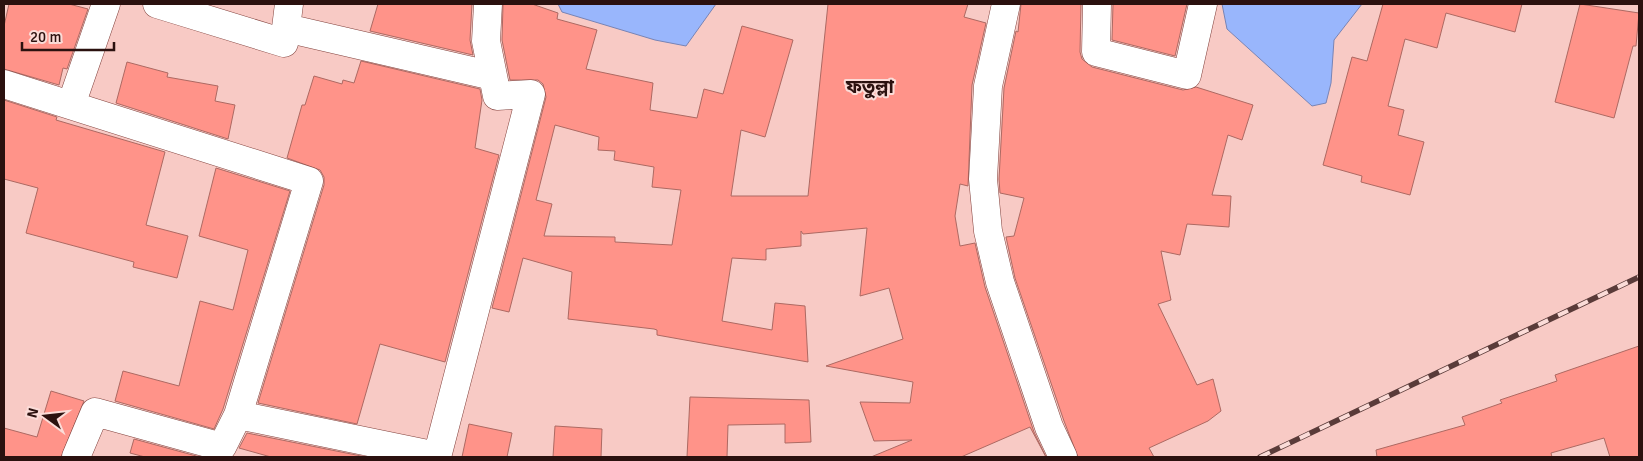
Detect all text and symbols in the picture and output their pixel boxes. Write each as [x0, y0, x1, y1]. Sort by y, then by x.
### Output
scale bar [22, 20, 115, 52]
text: 20 m [30, 28, 61, 46]
district label: ফতুল্লা [845, 75, 895, 99]
north arrow [20, 391, 70, 441]
text: N [23, 406, 42, 420]

